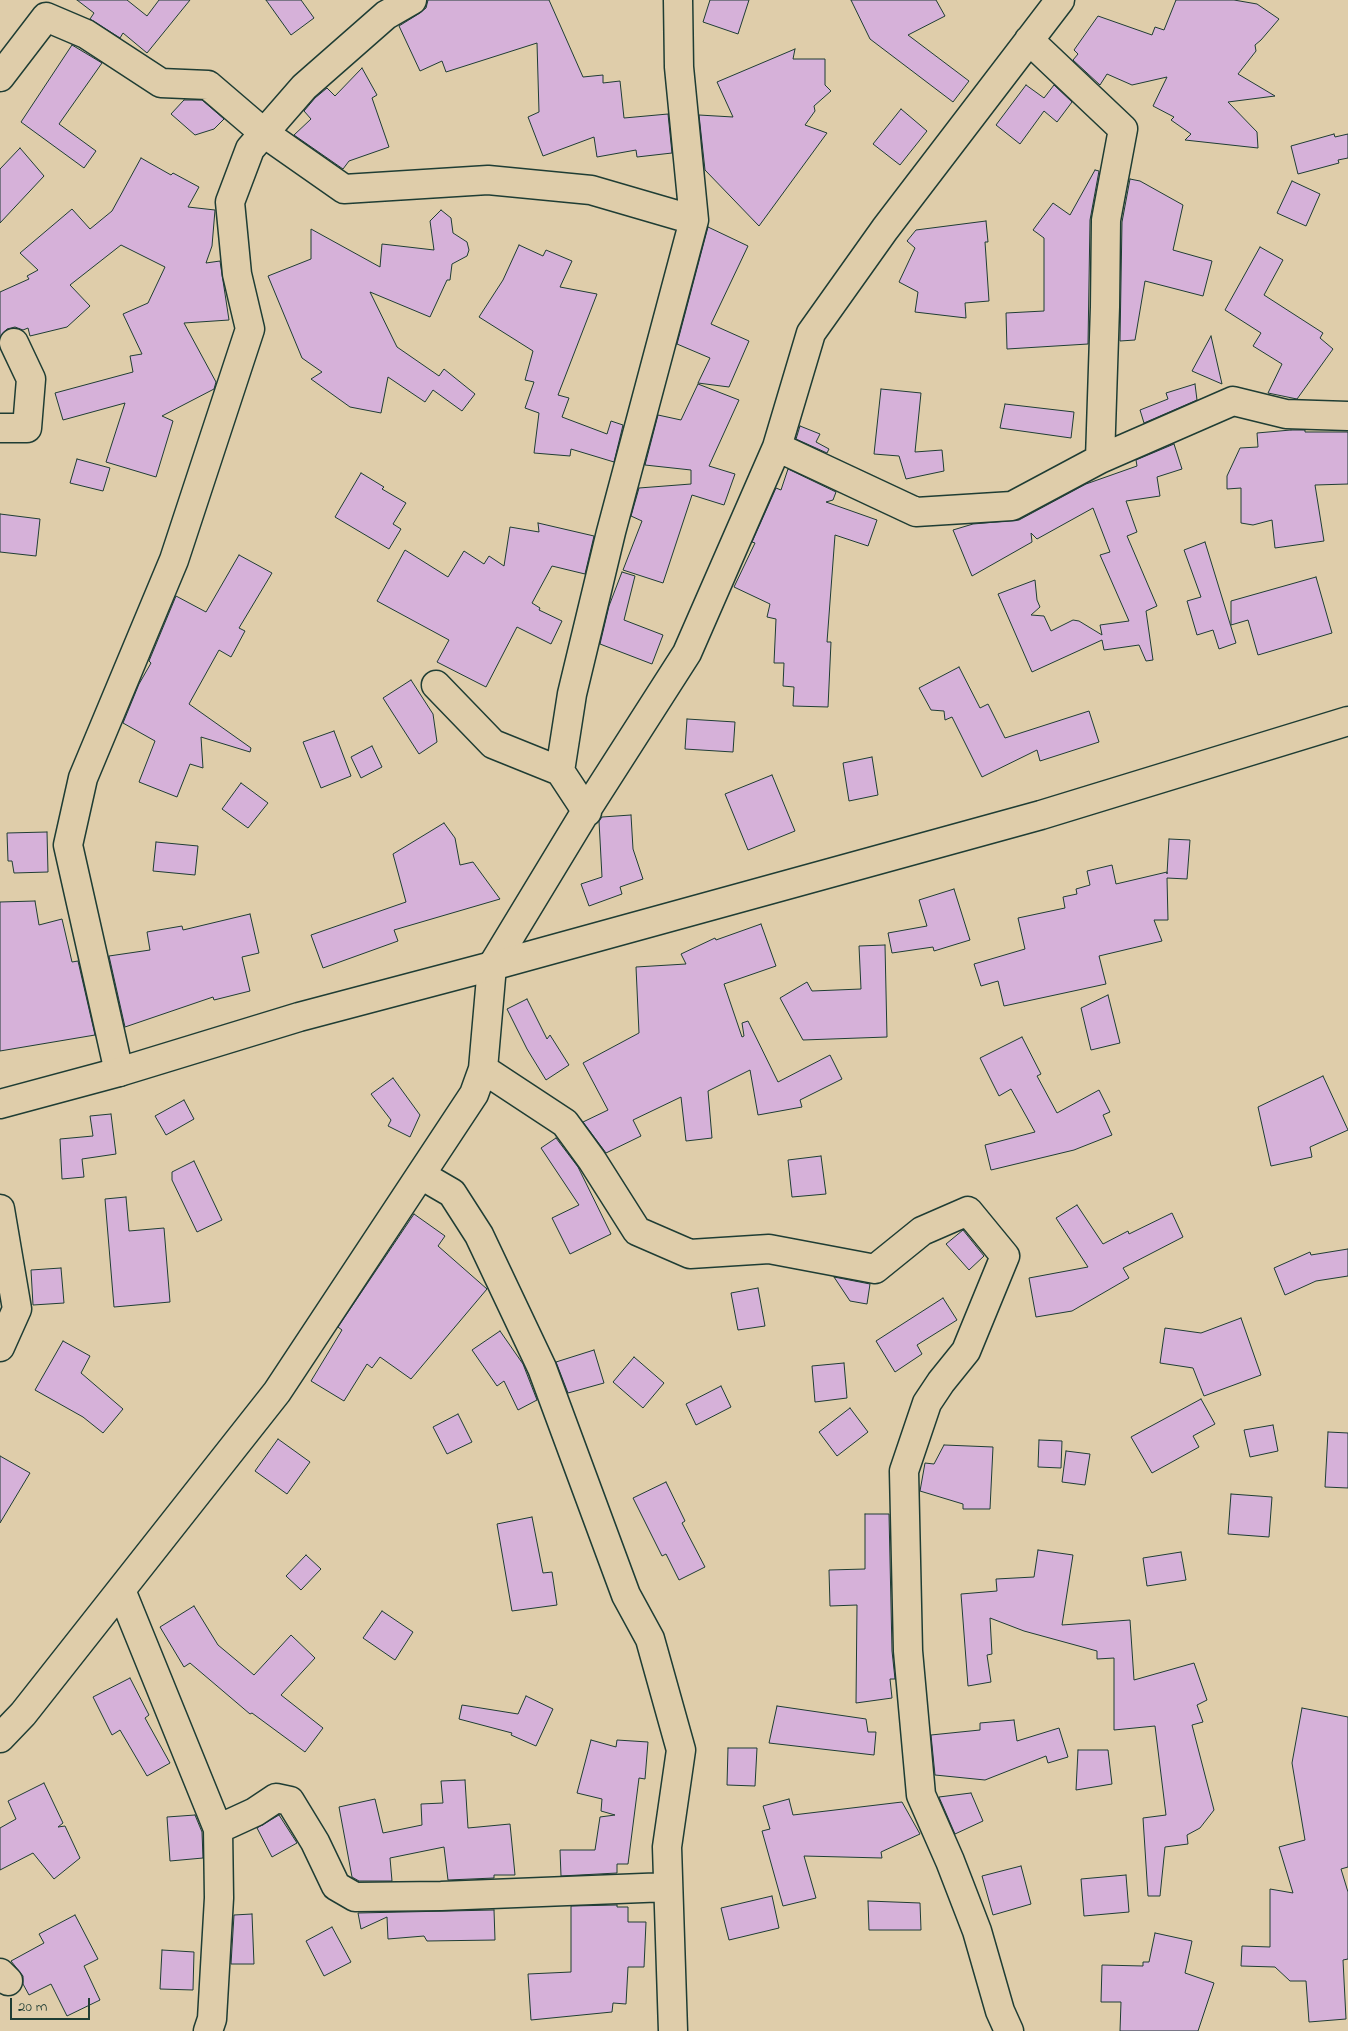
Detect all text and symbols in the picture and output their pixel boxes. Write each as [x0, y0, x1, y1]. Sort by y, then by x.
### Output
scale bar [12, 1988, 92, 2020]
text: 20 m [18, 1996, 47, 2018]

